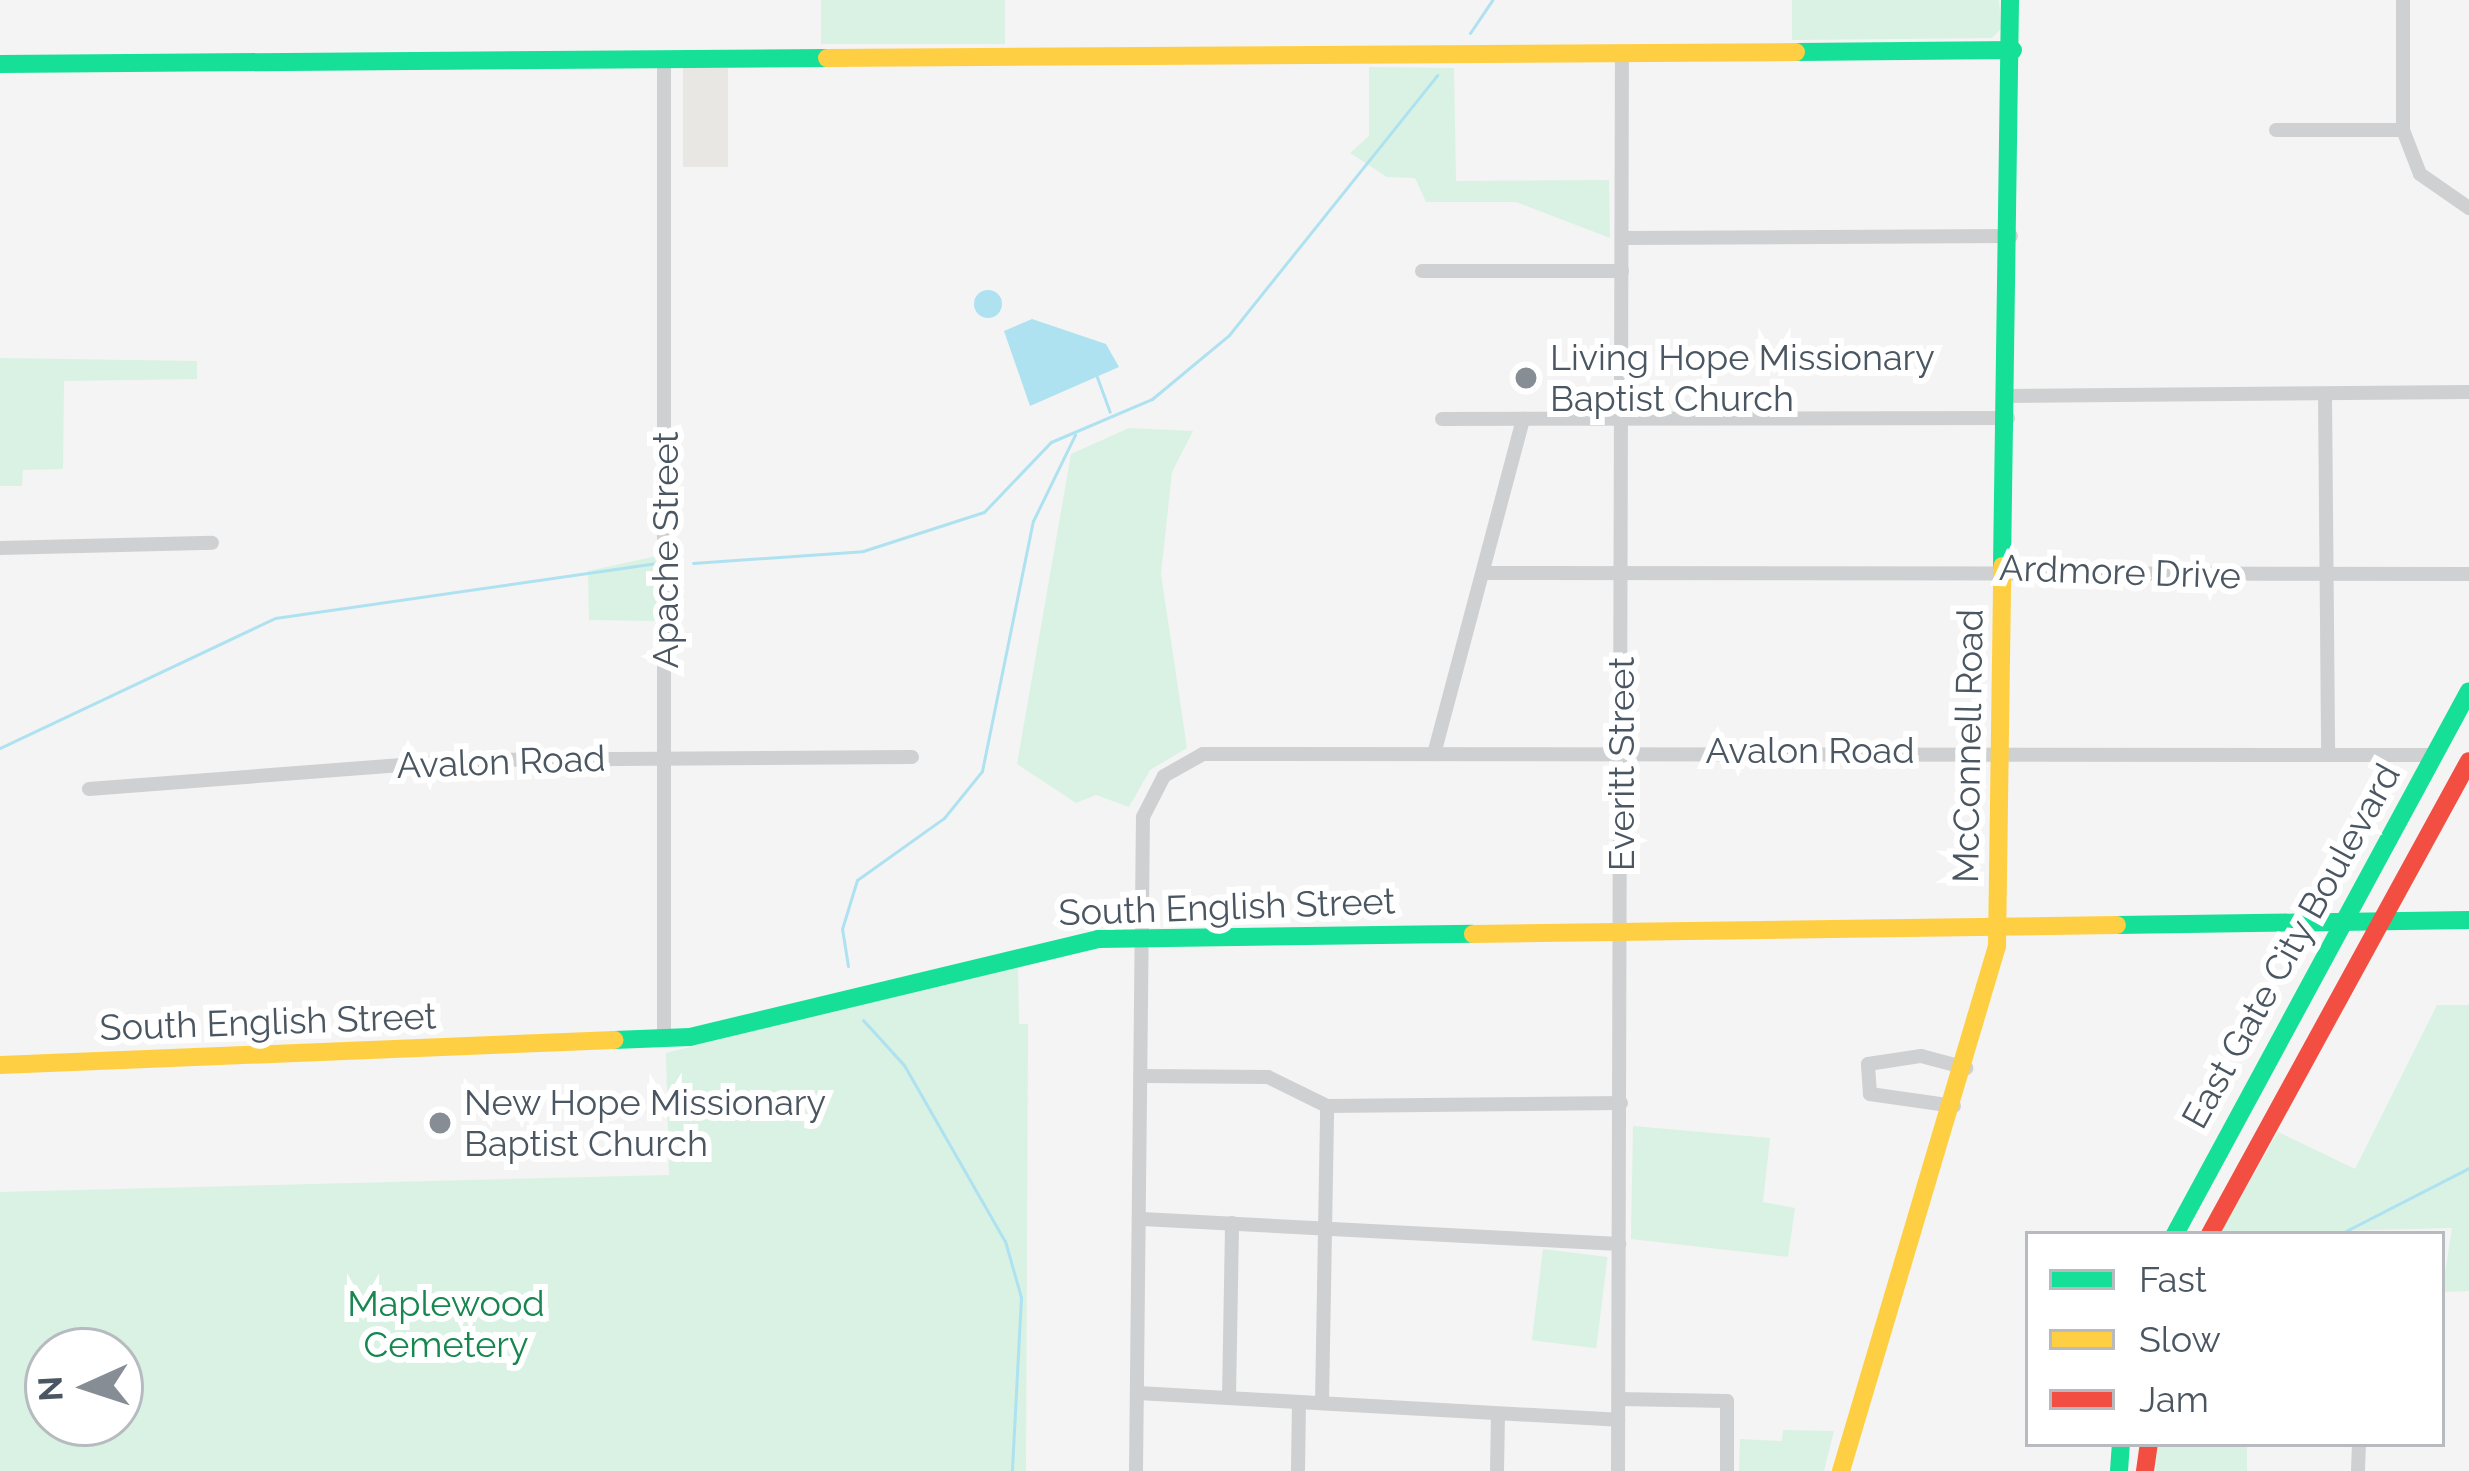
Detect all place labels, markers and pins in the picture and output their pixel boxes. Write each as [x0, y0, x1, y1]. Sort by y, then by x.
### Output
place label: Living Hope Missionary Baptist Church [1550, 335, 1935, 420]
marker: Living Hope Missionary Baptist Church [1513, 365, 1539, 391]
place label: New Hope Missionary Baptist Church [464, 1080, 827, 1165]
marker: New Hope Missionary Baptist Church [427, 1110, 453, 1136]

